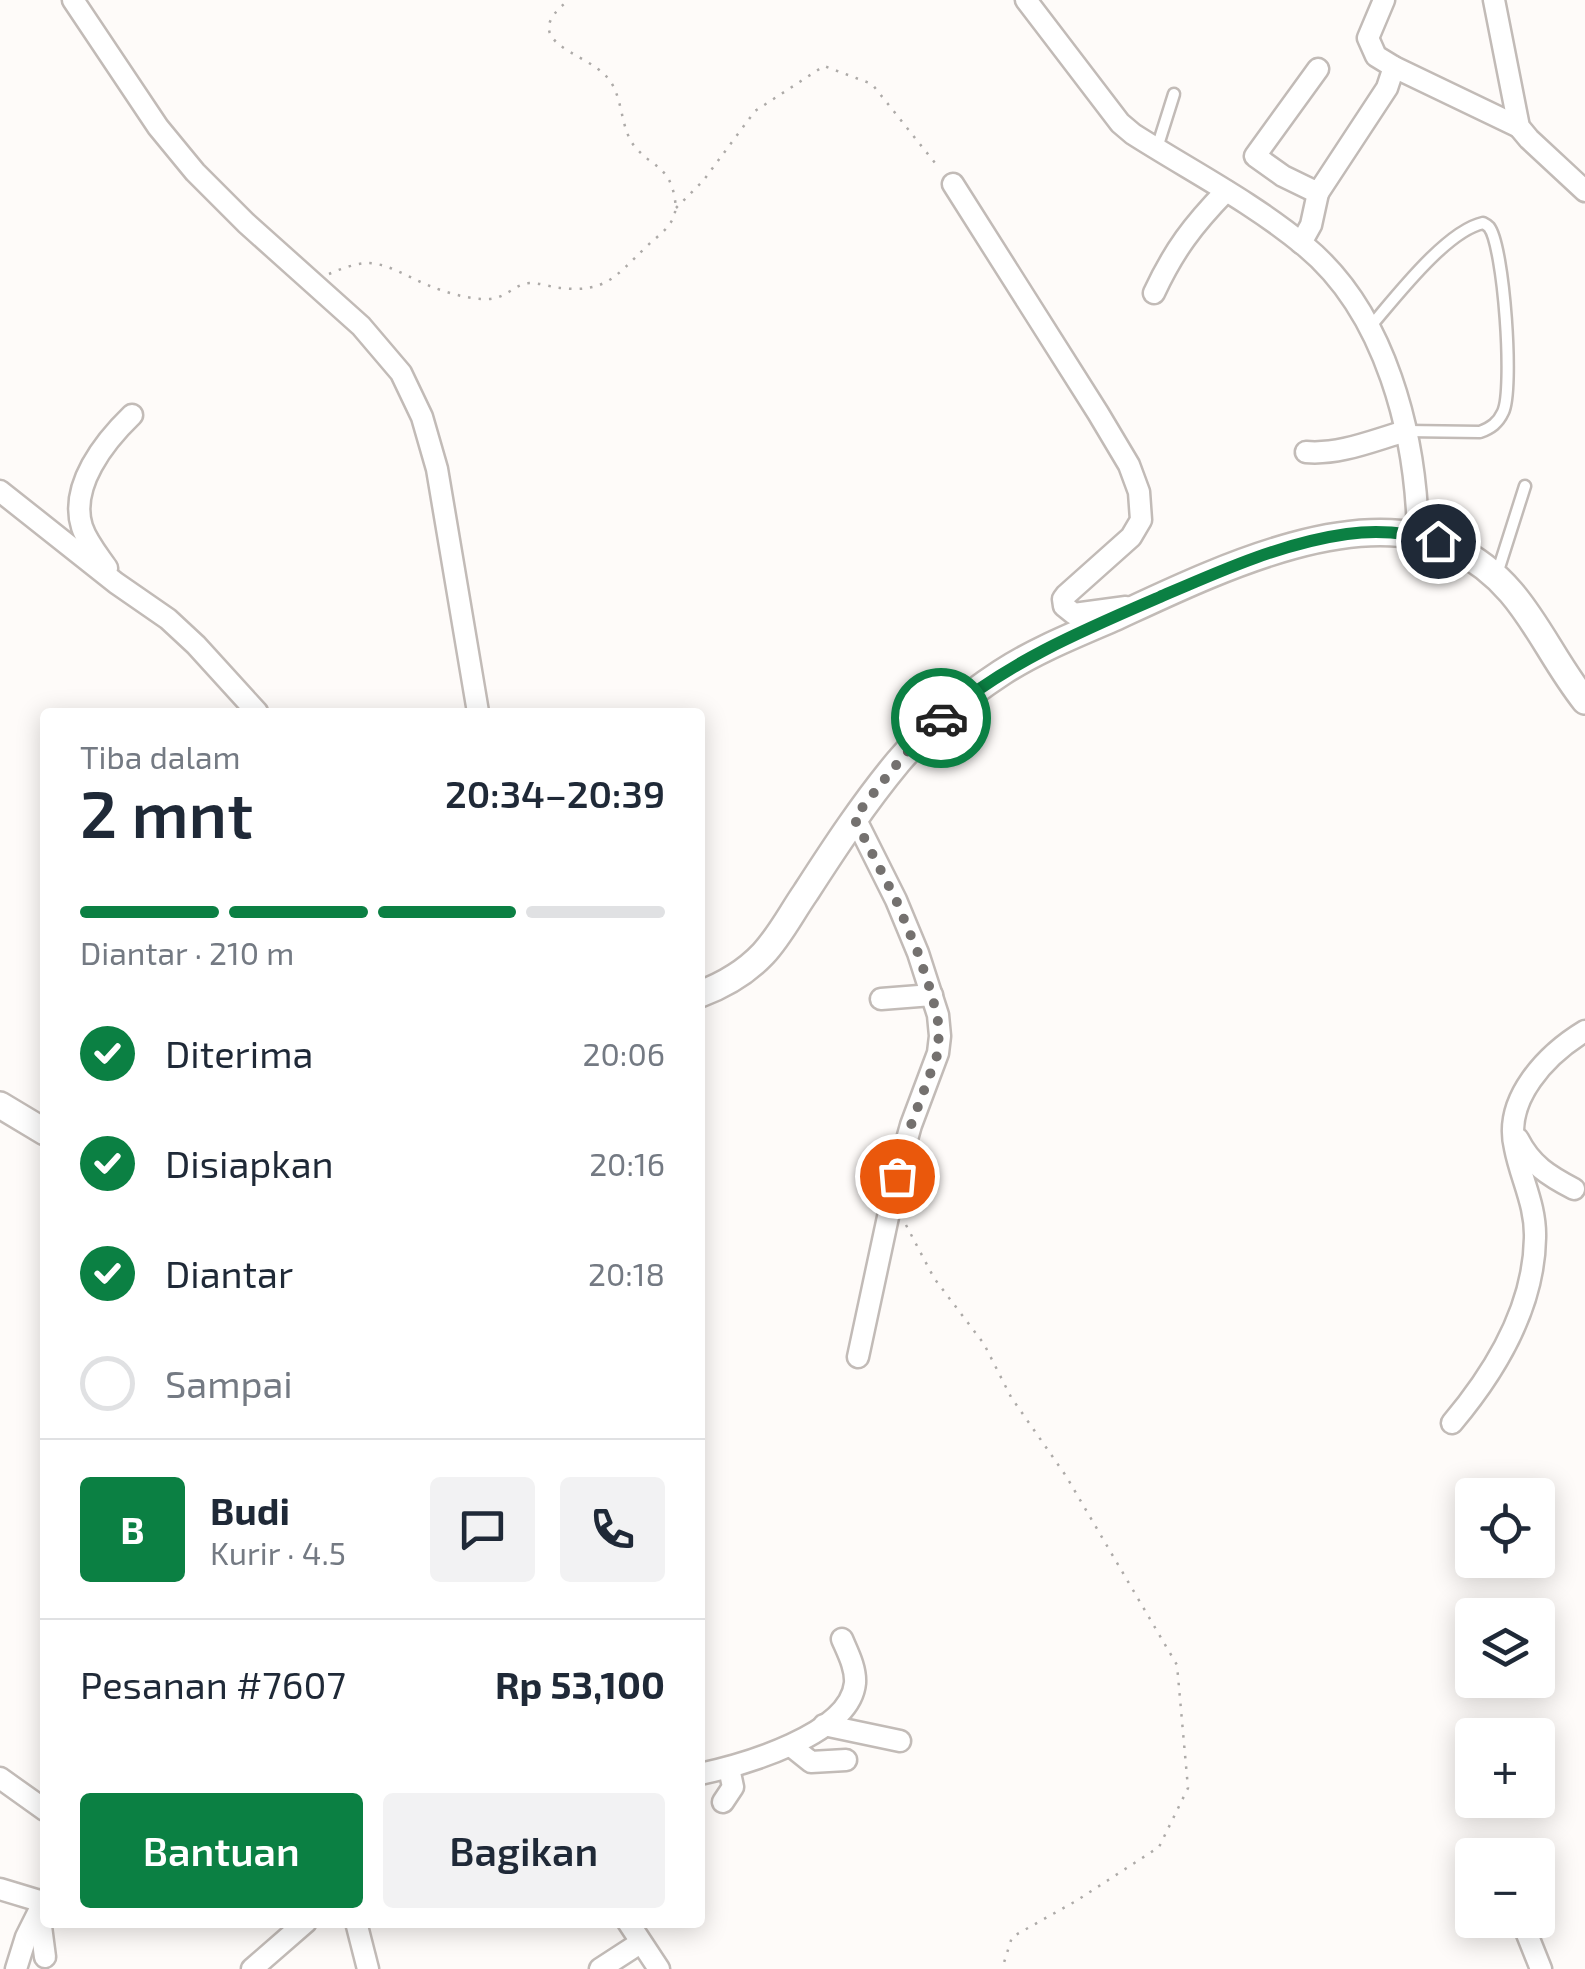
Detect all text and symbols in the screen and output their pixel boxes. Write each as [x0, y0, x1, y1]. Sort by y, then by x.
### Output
pin [1396, 499, 1481, 584]
icon: home [1411, 514, 1466, 569]
courier [891, 668, 991, 768]
icon: car [914, 691, 969, 746]
text: Tiba dalam [80, 737, 240, 775]
text: 20:34–20:39 [445, 770, 665, 816]
text: 2 mnt [80, 773, 253, 851]
text: Diantar · 210 m [80, 933, 294, 971]
icon: check [80, 1026, 135, 1081]
text: Diterima [165, 1030, 313, 1076]
text: 20:06 [583, 1034, 665, 1072]
pin [855, 1134, 940, 1219]
icon: check [80, 1136, 135, 1191]
text: Disiapkan [165, 1140, 334, 1186]
text: 20:16 [589, 1144, 665, 1182]
icon: bag [870, 1149, 925, 1204]
icon: check [80, 1246, 135, 1301]
text: Diantar [165, 1250, 293, 1296]
text: 20:18 [588, 1254, 665, 1292]
text: Sampai [165, 1360, 293, 1406]
button: chat [430, 1477, 535, 1582]
button: phone [560, 1477, 665, 1582]
map controls [1455, 1478, 1555, 1938]
button: locate [1455, 1478, 1555, 1578]
text: Budi [210, 1487, 290, 1533]
text: B [120, 1506, 145, 1552]
text: Kurir · 4.5 [210, 1533, 346, 1571]
button: layers [1455, 1598, 1555, 1698]
text: Pesanan #7607 [80, 1661, 346, 1707]
text: Rp 53,100 [495, 1661, 665, 1707]
button: + [1455, 1718, 1555, 1818]
button: Bantuan [80, 1793, 363, 1908]
button: Bagikan [383, 1793, 665, 1908]
button: − [1455, 1838, 1555, 1938]

